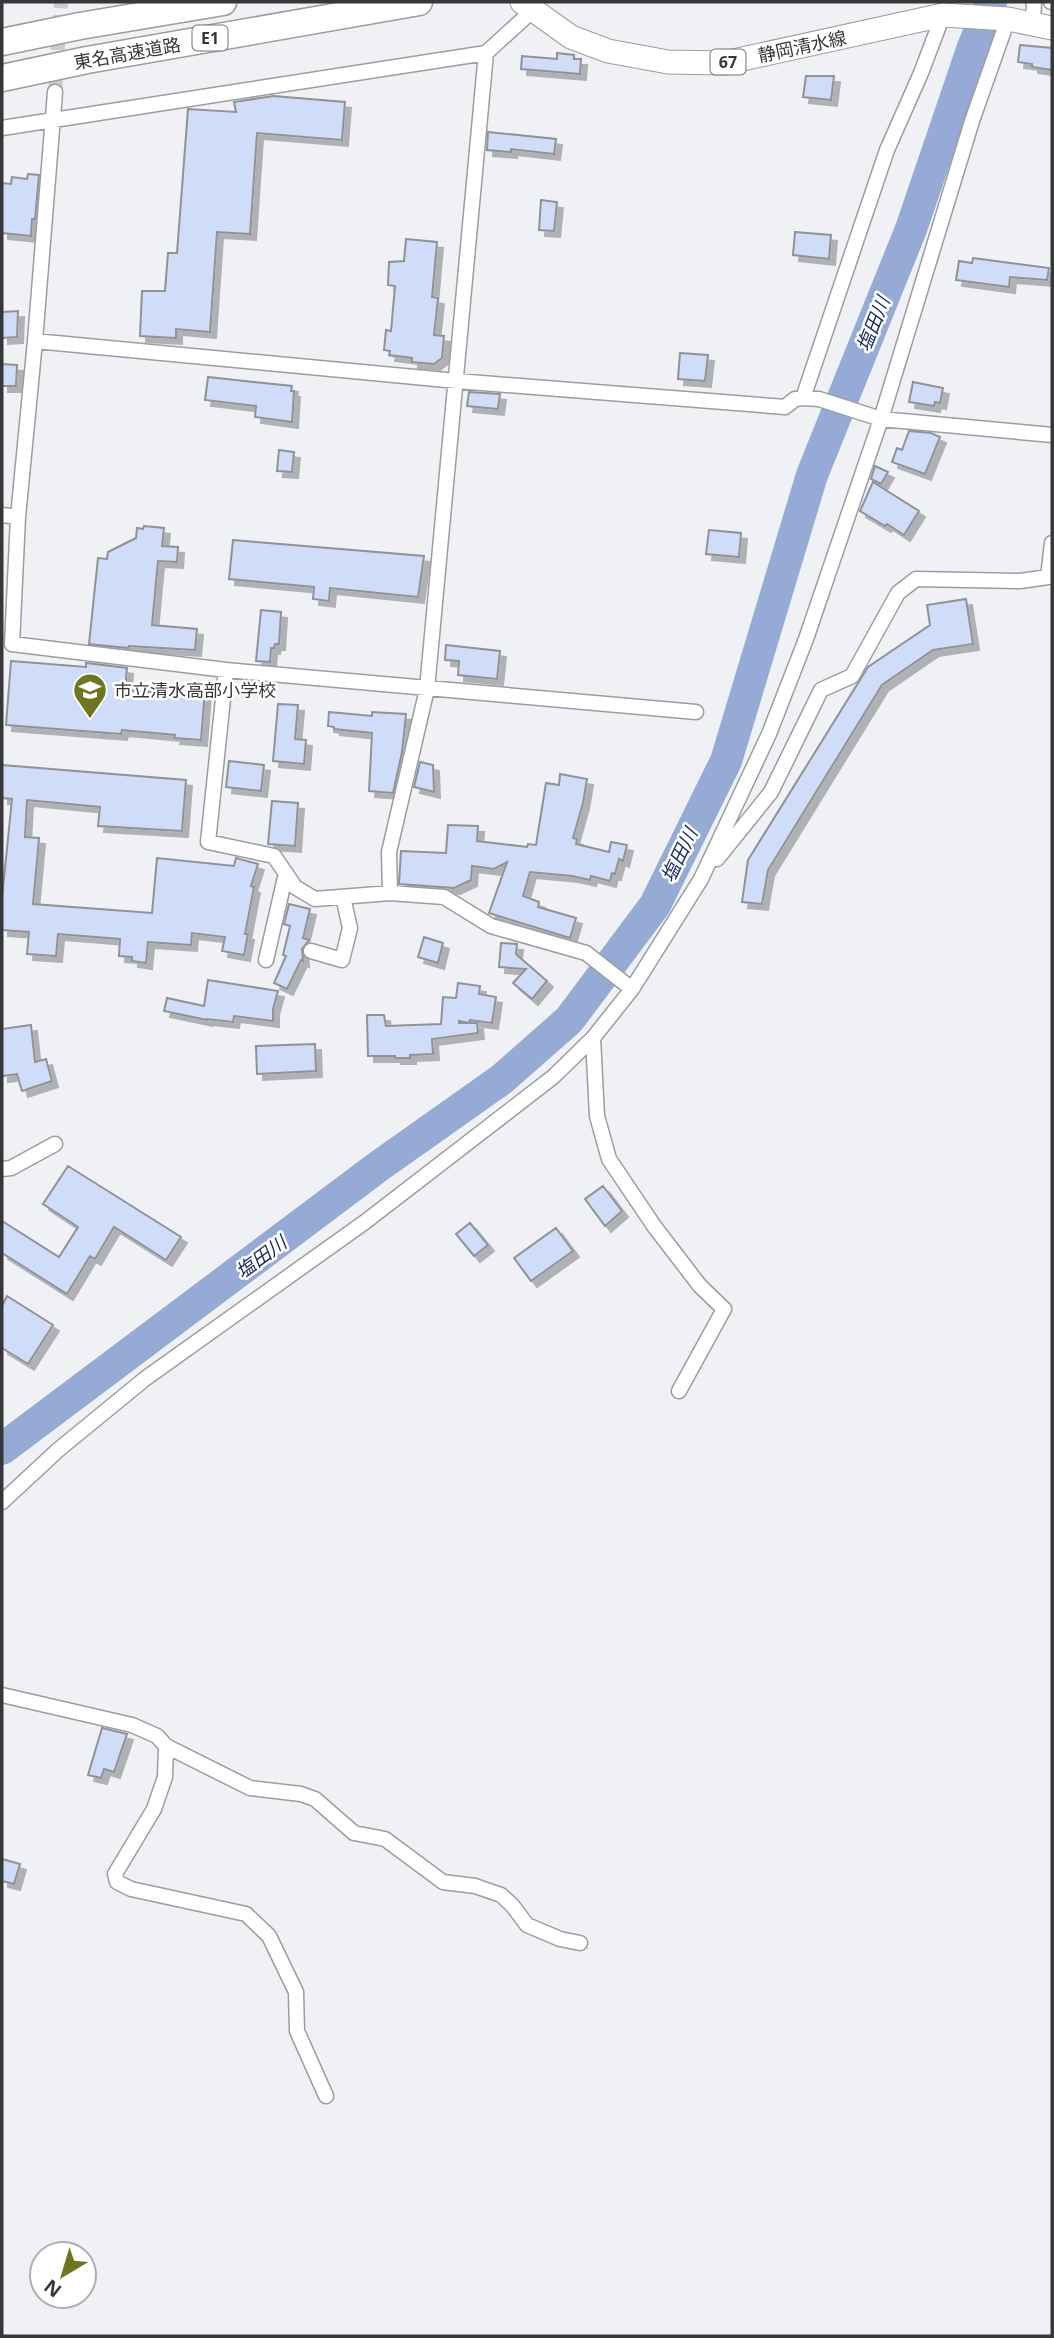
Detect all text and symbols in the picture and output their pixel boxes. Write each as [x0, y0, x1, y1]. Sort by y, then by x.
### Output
street label: 静岡清水線 [755, 25, 849, 67]
road number: E1 [192, 26, 228, 50]
street label: 東名高速道路 [72, 32, 182, 74]
road number: 67 [710, 50, 746, 74]
water label: 塩田川 [850, 291, 896, 355]
school or university icon: 市立清水高部小学校 [71, 671, 109, 720]
place label: 市立清水高部小学校 [114, 678, 276, 702]
water label: 塩田川 [655, 822, 704, 886]
water label: 塩田川 [230, 1229, 293, 1284]
north arrow [28, 2240, 98, 2310]
text: N [38, 2273, 67, 2303]

